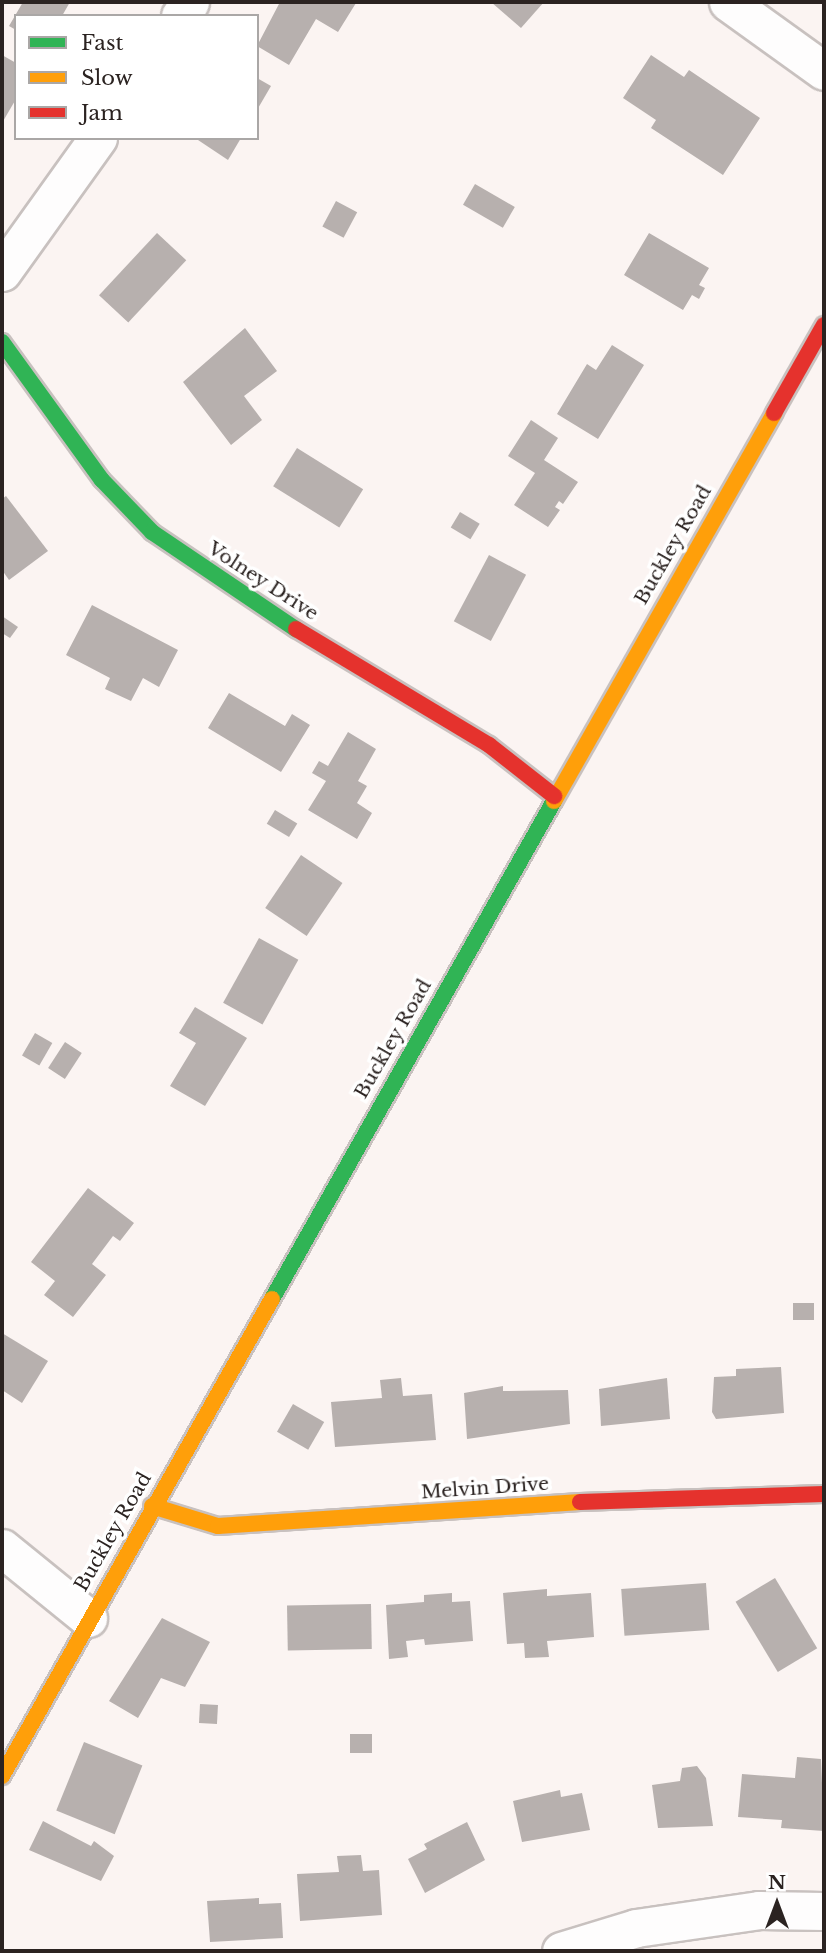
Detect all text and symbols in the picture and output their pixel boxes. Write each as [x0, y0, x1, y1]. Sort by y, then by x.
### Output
legend [14, 14, 259, 140]
text: Fast [81, 30, 123, 56]
text: Slow [81, 65, 133, 91]
text: Jam [81, 100, 123, 126]
street label: Buckley Road [630, 481, 716, 609]
street label: Volney Drive [203, 537, 323, 625]
street label: Buckley Road [350, 975, 436, 1103]
street label: Buckley Road [70, 1468, 156, 1596]
street label: Melvin Drive [420, 1472, 550, 1504]
north arrow [742, 1869, 812, 1939]
text: N [768, 1871, 786, 1894]

